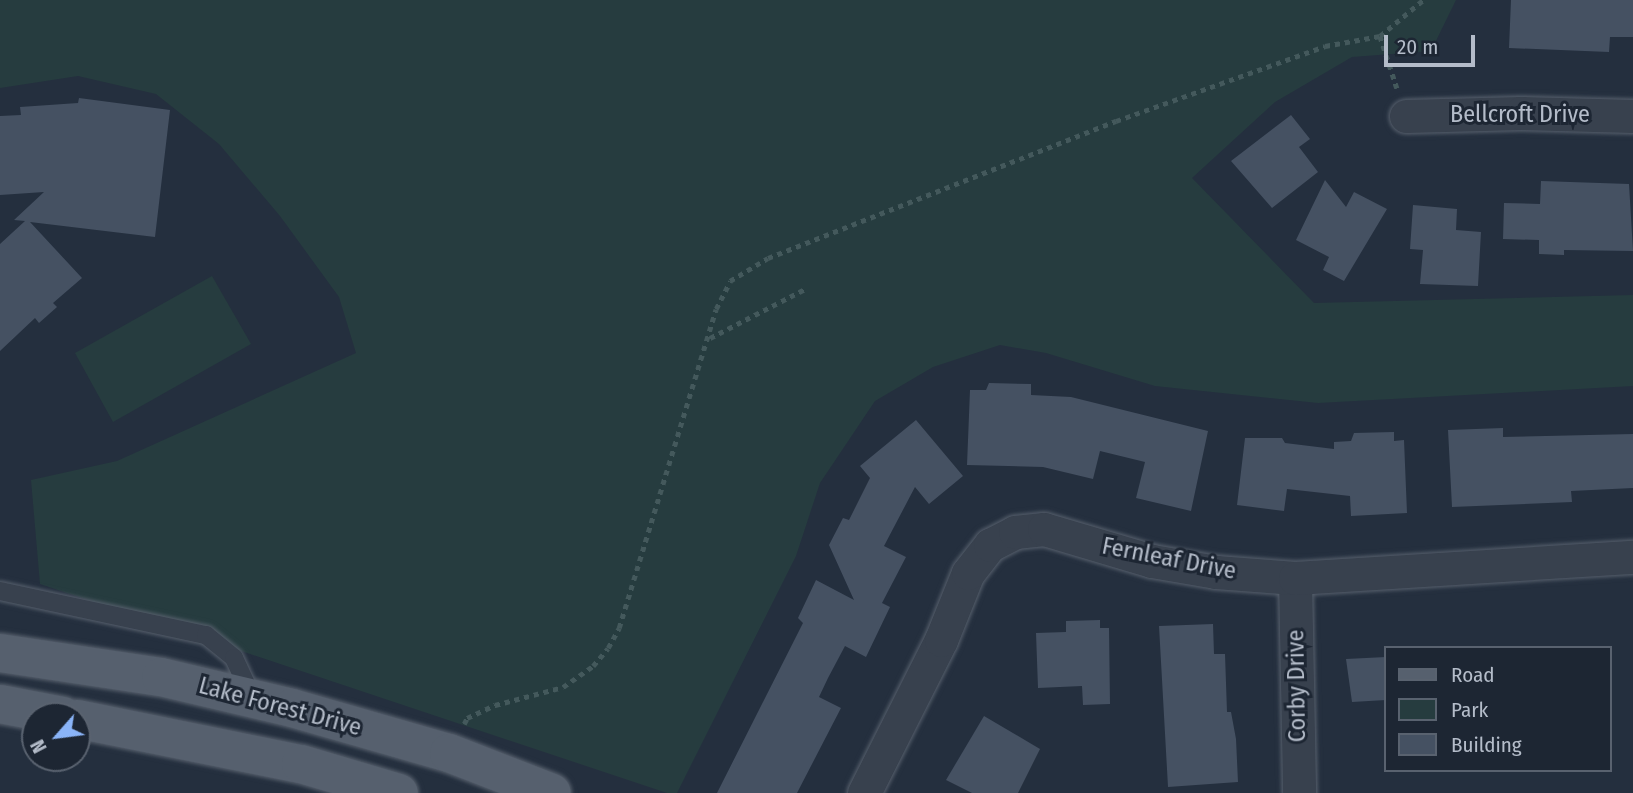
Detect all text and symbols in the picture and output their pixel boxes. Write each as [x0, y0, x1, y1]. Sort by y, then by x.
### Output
scale bar [1388, 21, 1479, 65]
text: 20 m [1397, 34, 1438, 60]
street label: Bellcroft Drive [1450, 101, 1590, 129]
street label: Fernleaf Drive [1100, 532, 1238, 586]
street label: Corby Drive [1282, 629, 1312, 743]
legend [1384, 646, 1612, 772]
text: Road [1451, 662, 1495, 688]
street label: Lake Forest Drive [196, 671, 364, 743]
text: Park [1451, 697, 1488, 723]
north arrow [21, 702, 91, 772]
text: Building [1451, 732, 1522, 758]
text: N [26, 736, 52, 757]

